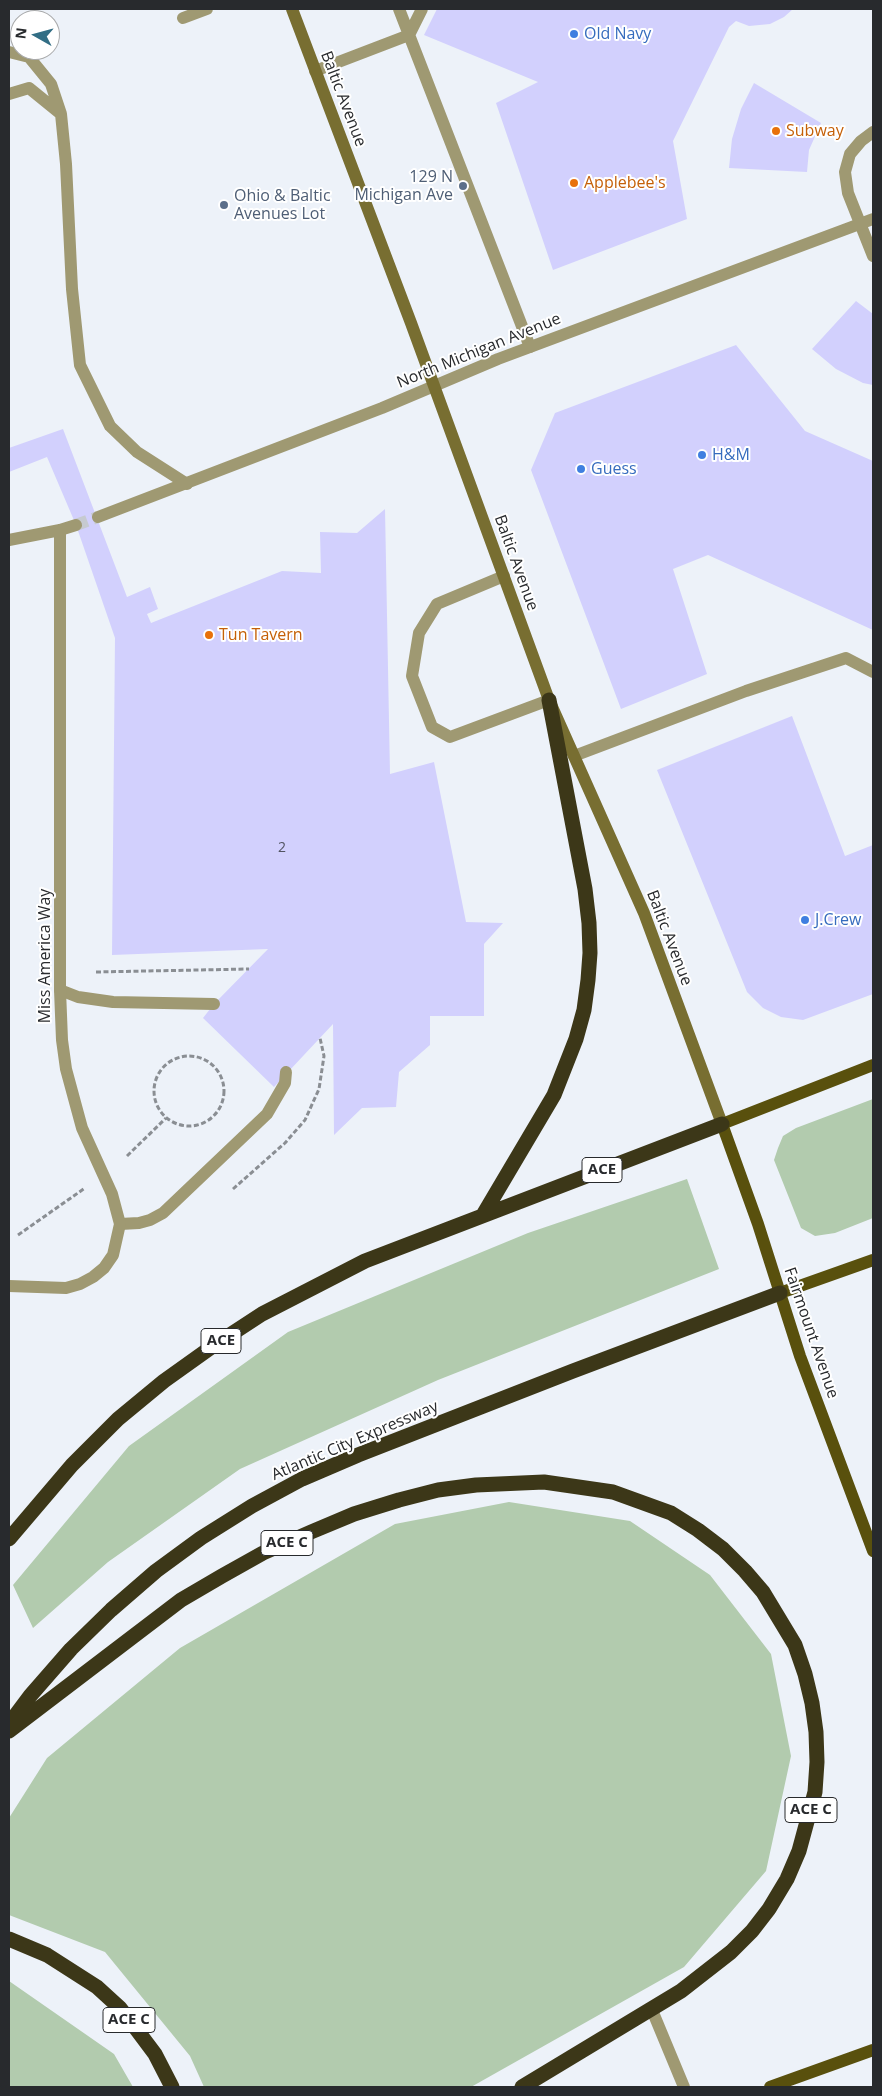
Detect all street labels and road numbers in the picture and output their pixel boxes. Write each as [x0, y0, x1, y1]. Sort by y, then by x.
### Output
street label: Baltic Avenue [316, 49, 370, 149]
street label: North Michigan Avenue [394, 309, 564, 393]
street label: Baltic Avenue [490, 512, 542, 614]
street label: Baltic Avenue [642, 888, 696, 988]
street label: Miss America Way [35, 889, 55, 1023]
road number: ACE [582, 1158, 622, 1182]
street label: Fairmount Avenue [780, 1265, 842, 1401]
road number: ACE [201, 1328, 241, 1354]
street label: Atlantic City Expressway [269, 1397, 441, 1485]
road number: ACE C [261, 1530, 313, 1556]
road number: ACE C [785, 1798, 837, 1822]
road number: ACE C [103, 2008, 155, 2032]

